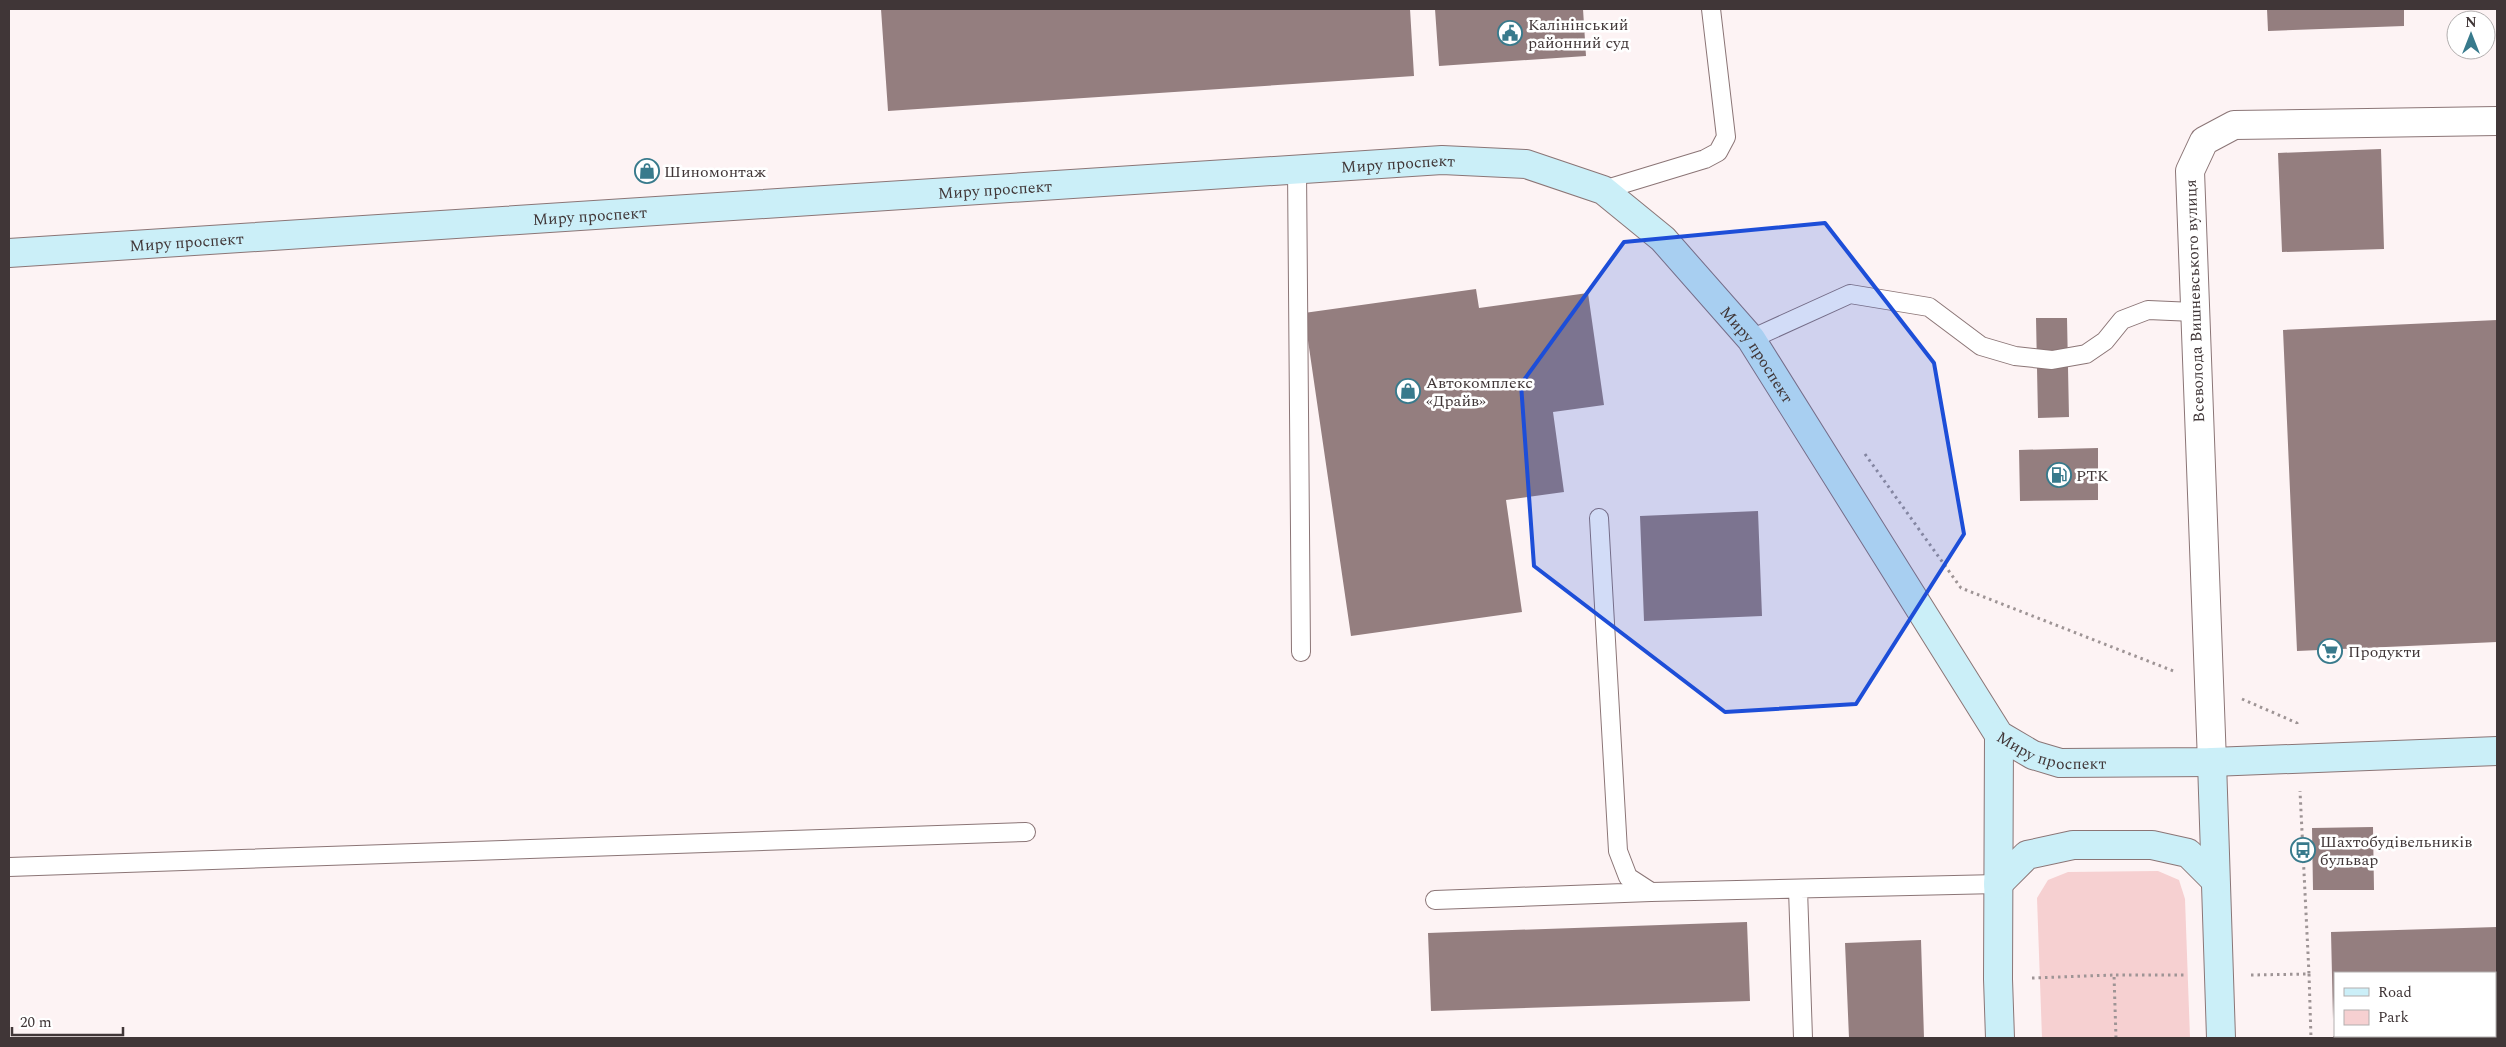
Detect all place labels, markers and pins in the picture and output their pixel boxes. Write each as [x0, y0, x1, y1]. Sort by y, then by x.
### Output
place label: Калінінський районний суд [1528, 13, 1629, 55]
public building icon: Калінінський районний суд [1497, 20, 1523, 46]
shop icon: Шиномонтаж [634, 158, 660, 184]
place label: Шиномонтаж [664, 160, 767, 184]
place label: Автокомплекс «Драйв» [1426, 371, 1533, 413]
shop icon: Автокомплекс «Драйв» [1395, 378, 1421, 404]
fuel station icon: РТК [2046, 462, 2072, 488]
place label: РТК [2076, 464, 2109, 488]
supermarket icon: Продукти [2317, 638, 2343, 664]
place label: Продукти [2348, 640, 2421, 664]
place label: Шахтобудівельників бульвар [2320, 830, 2472, 872]
bus stop icon: Шахтобудівельників бульвар [2290, 837, 2316, 863]

